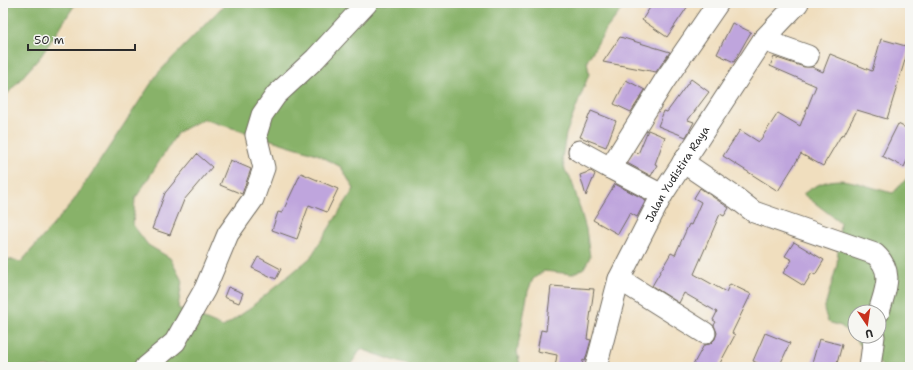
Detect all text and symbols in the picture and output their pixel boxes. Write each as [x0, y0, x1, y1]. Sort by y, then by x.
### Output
scale bar [28, 26, 135, 52]
text: 50 m [34, 32, 64, 48]
street label: Jalan Yudistira Raya [642, 123, 713, 225]
north arrow [847, 304, 887, 344]
text: U [864, 325, 874, 341]

